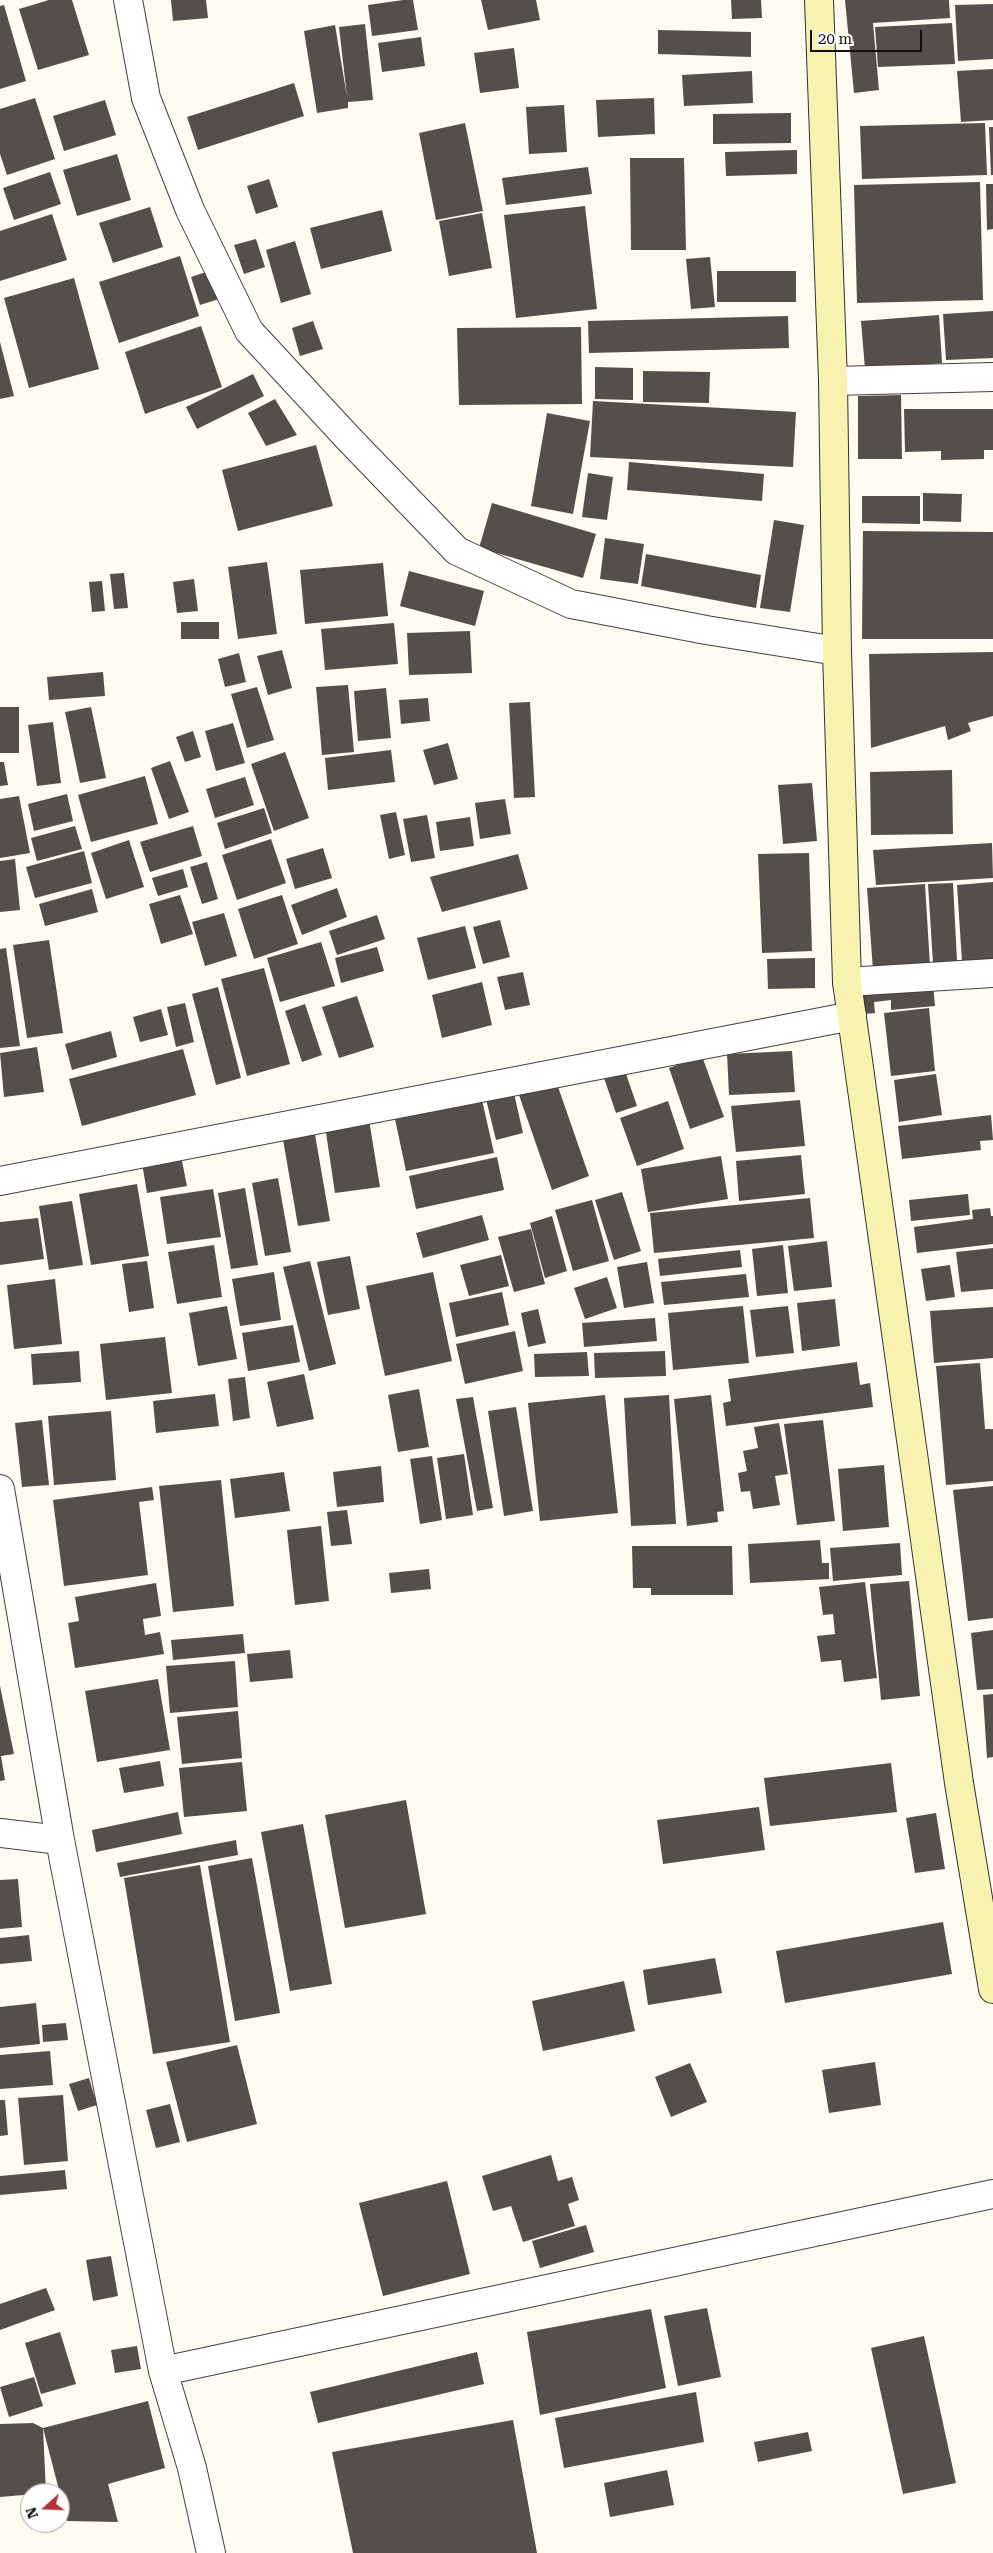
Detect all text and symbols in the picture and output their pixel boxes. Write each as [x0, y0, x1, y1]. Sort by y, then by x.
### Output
scale bar [813, 20, 926, 52]
text: 20 m [818, 30, 852, 48]
north arrow [20, 2483, 70, 2533]
text: N [22, 2505, 41, 2521]

